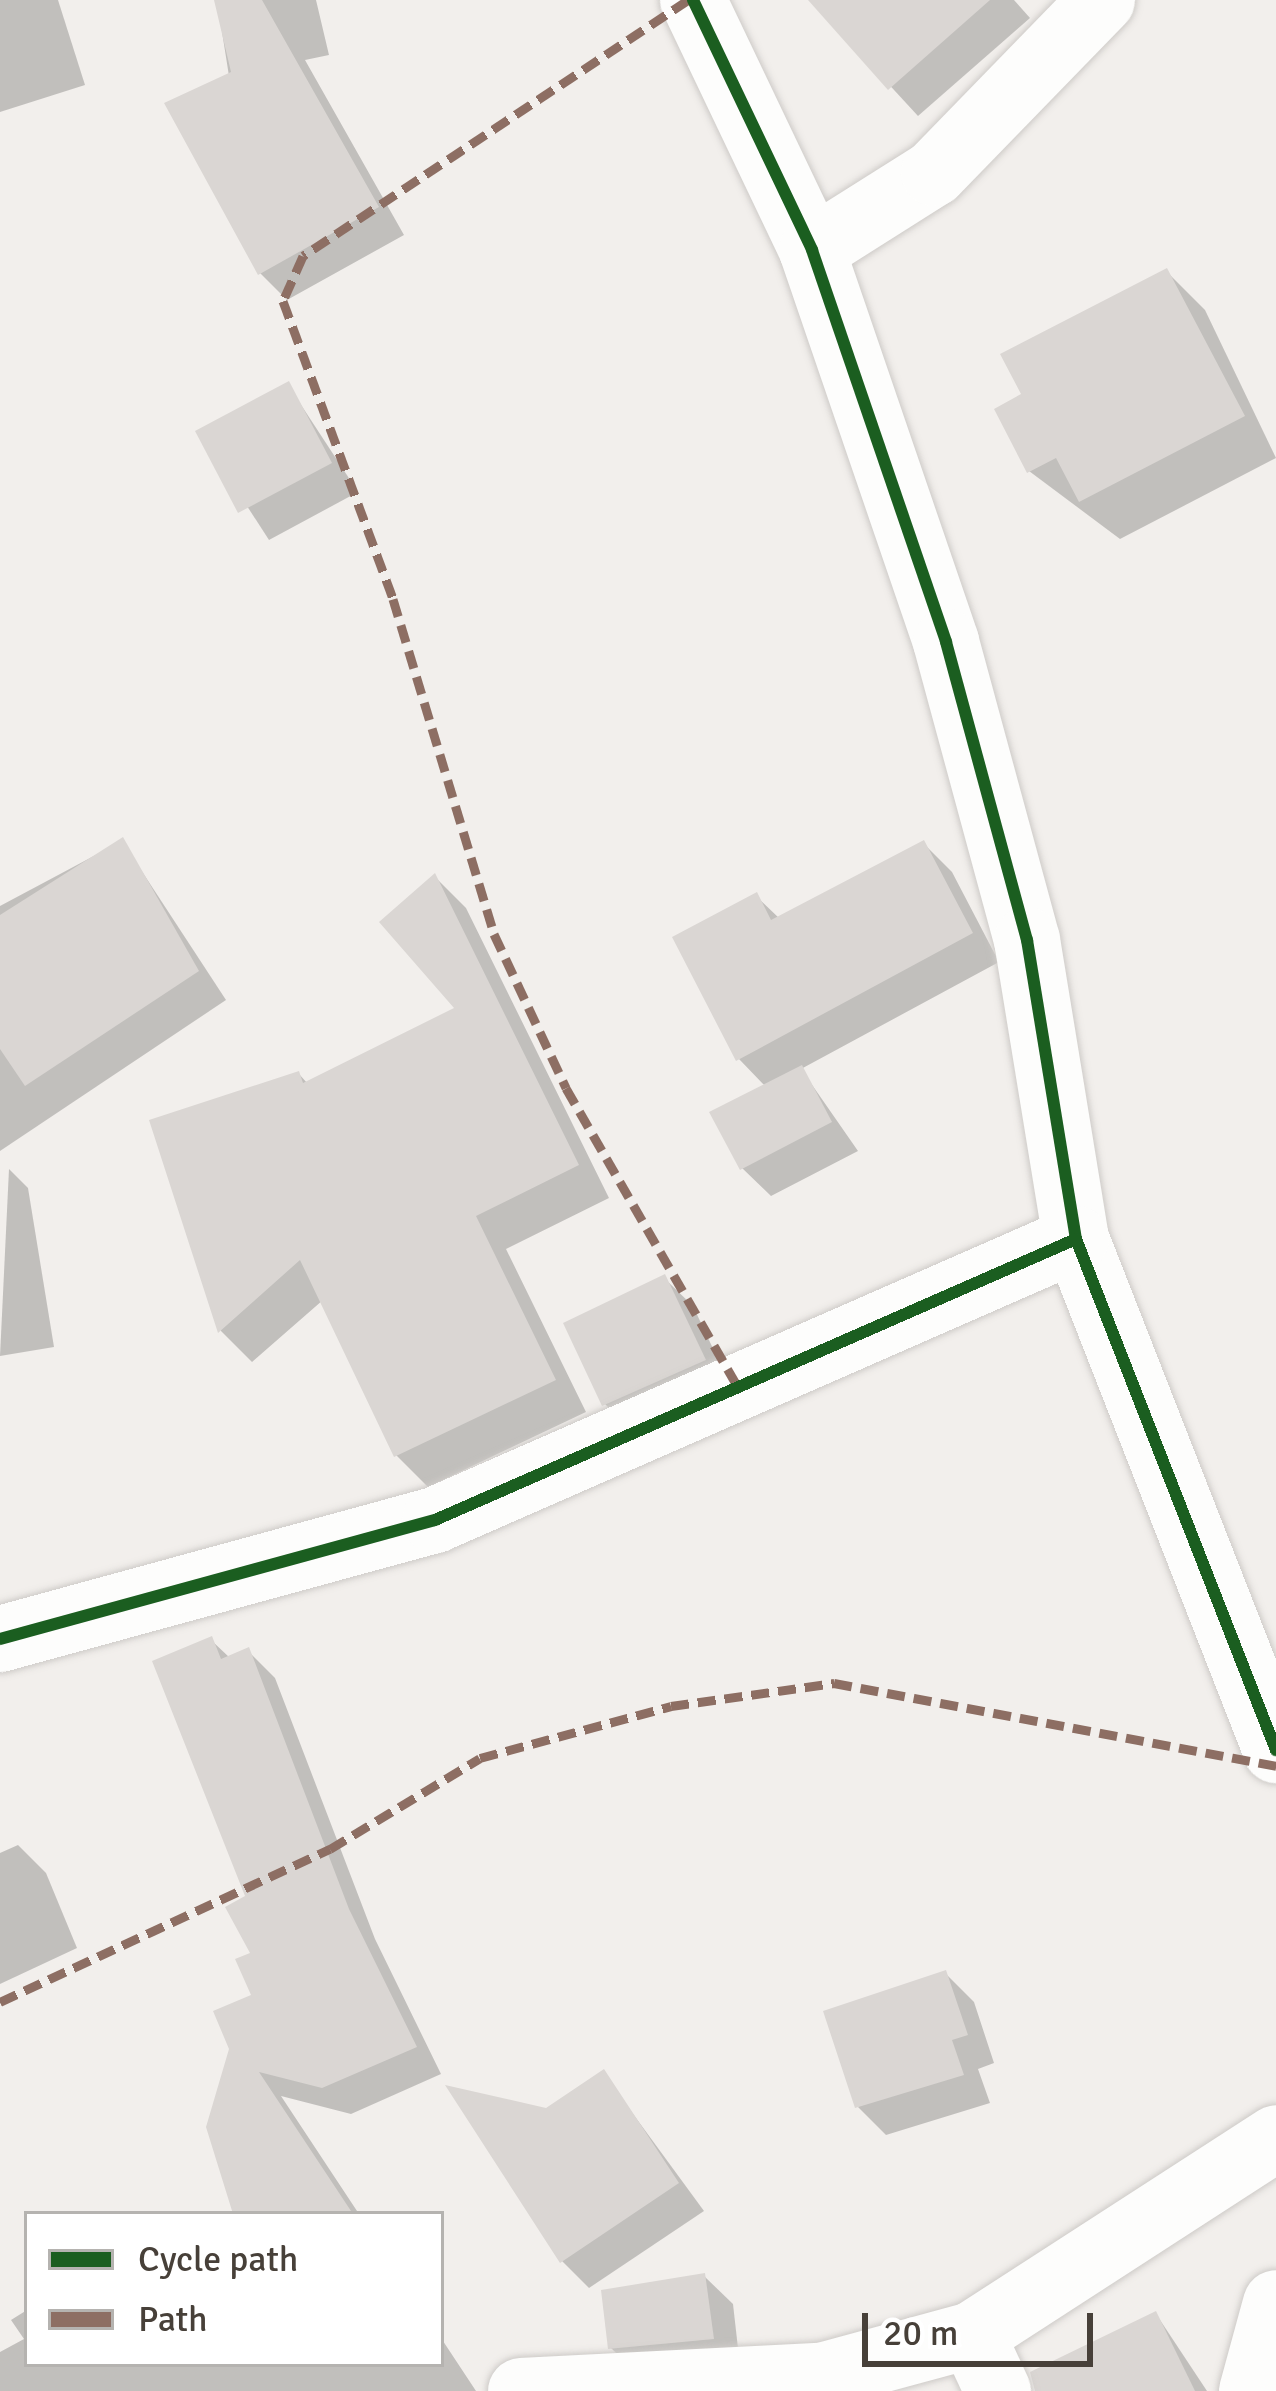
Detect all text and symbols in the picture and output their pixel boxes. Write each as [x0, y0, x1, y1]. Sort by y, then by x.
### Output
legend [24, 2211, 444, 2367]
text: Cycle path [138, 2237, 298, 2282]
scale bar [868, 2289, 1099, 2363]
text: Path [138, 2297, 208, 2342]
text: 20 m [883, 2311, 959, 2356]

